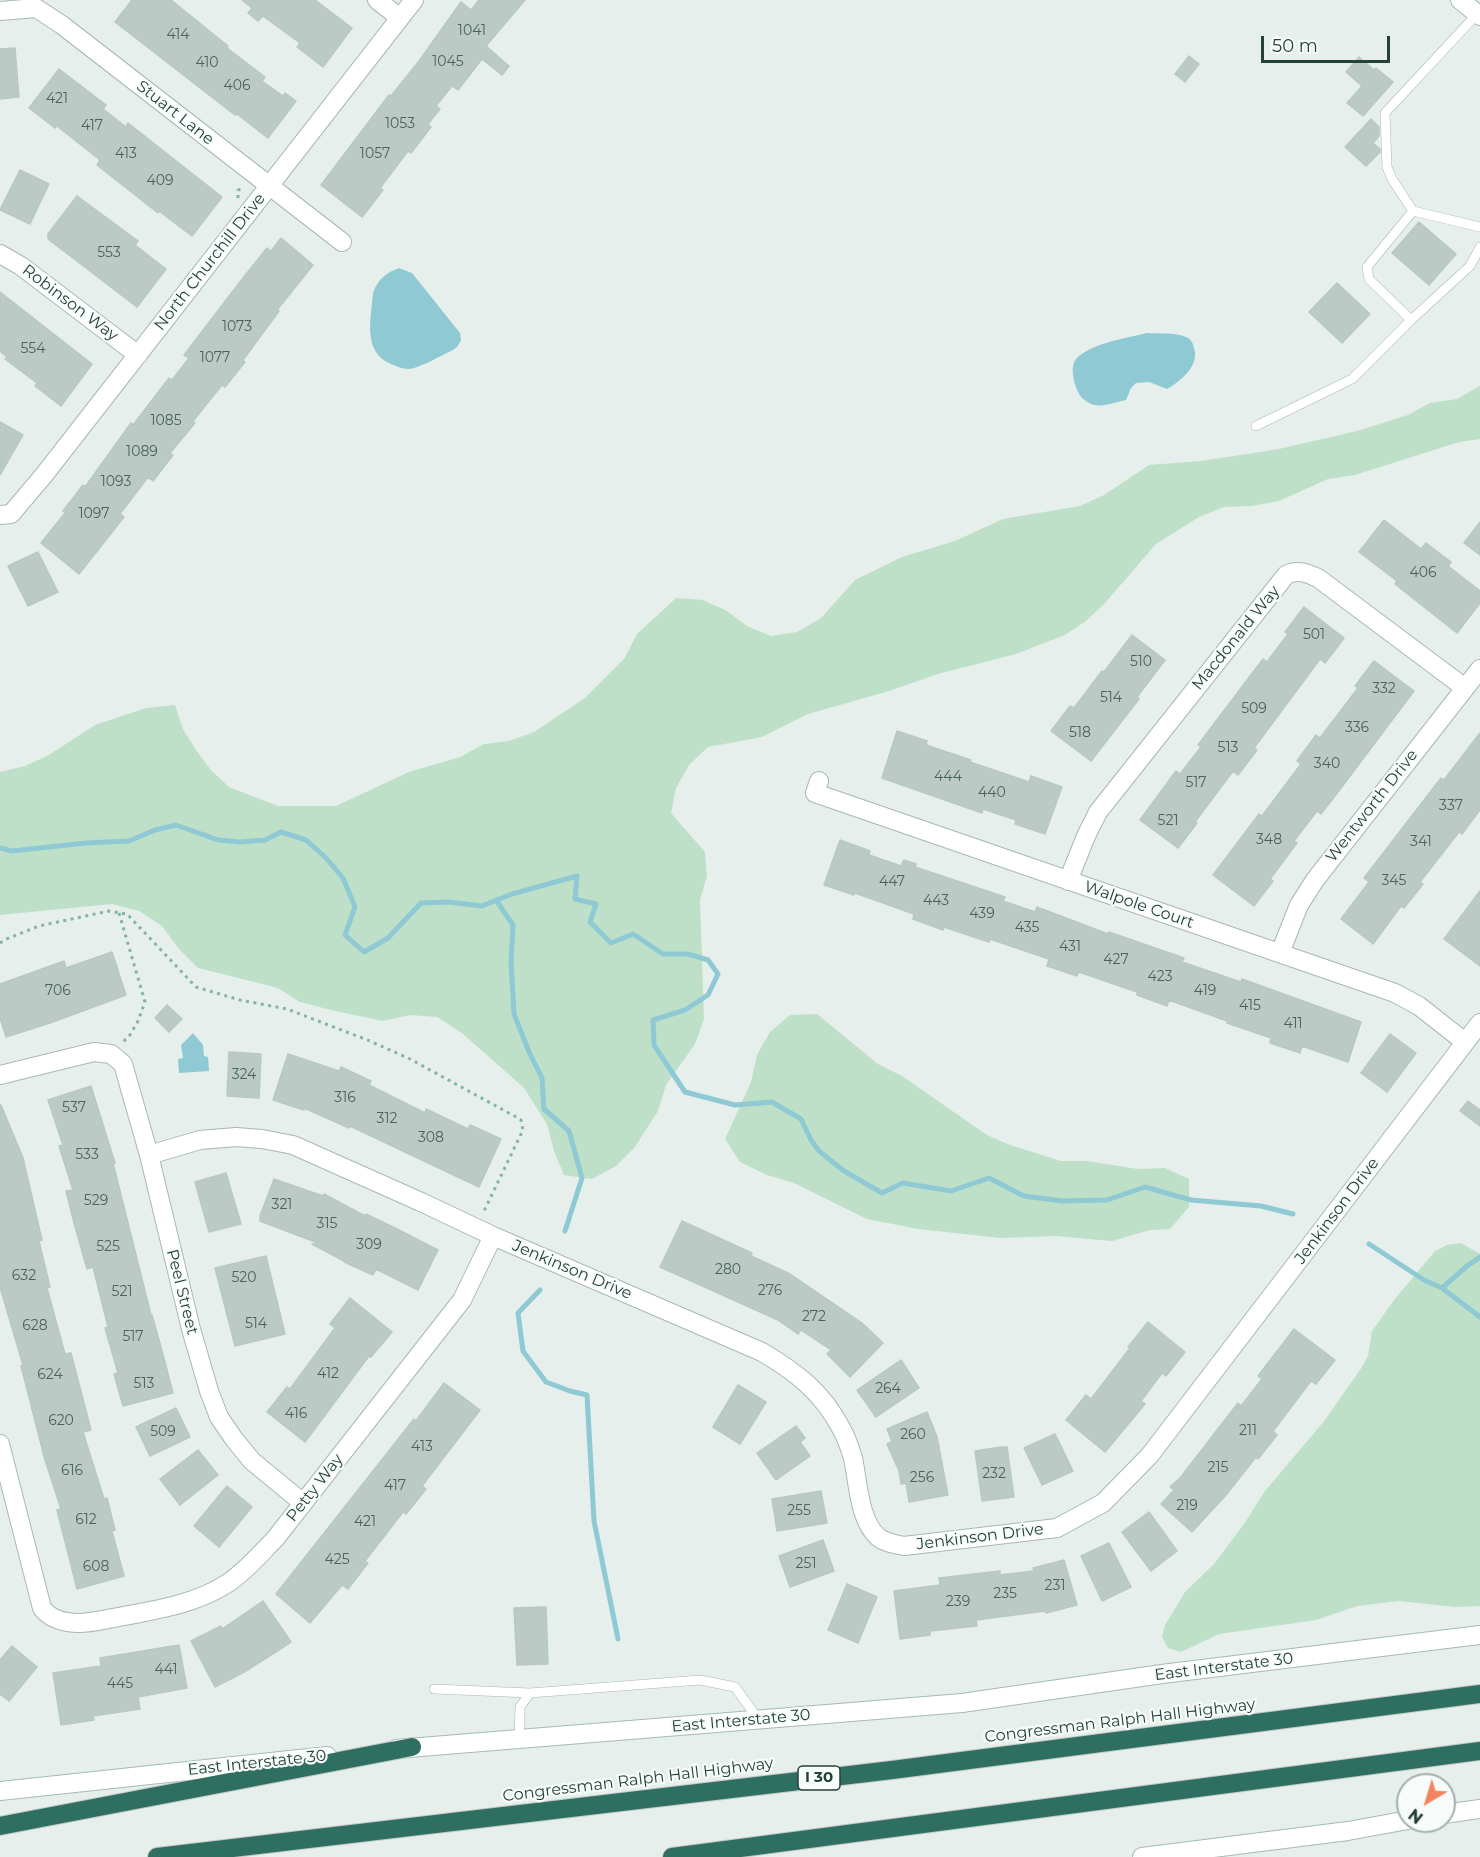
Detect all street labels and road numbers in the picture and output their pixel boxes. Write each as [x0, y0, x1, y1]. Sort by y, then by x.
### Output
street label: Stuart Lane [132, 77, 218, 149]
street label: North Churchill Drive [150, 189, 270, 335]
street label: Robinson Way [18, 261, 122, 345]
street label: Macdonald Way [1188, 582, 1284, 694]
street label: Wentworth Drive [1322, 746, 1422, 866]
street label: Walpole Court [1082, 877, 1196, 933]
street label: Jenkinson Drive [1291, 1154, 1383, 1268]
street label: Jenkinson Drive [509, 1236, 635, 1304]
street label: Peel Street [162, 1247, 202, 1337]
street label: Petty Way [283, 1450, 347, 1526]
street label: Jenkinson Drive [915, 1520, 1045, 1554]
street label: East Interstate 30 [1154, 1649, 1294, 1685]
street label: Congressman Ralph Hall Highway [984, 1695, 1256, 1747]
street label: East Interstate 30 [671, 1705, 811, 1737]
street label: East Interstate 30 [187, 1746, 327, 1780]
street label: Congressman Ralph Hall Highway [502, 1754, 774, 1806]
road number: I 30 [798, 1766, 840, 1790]

